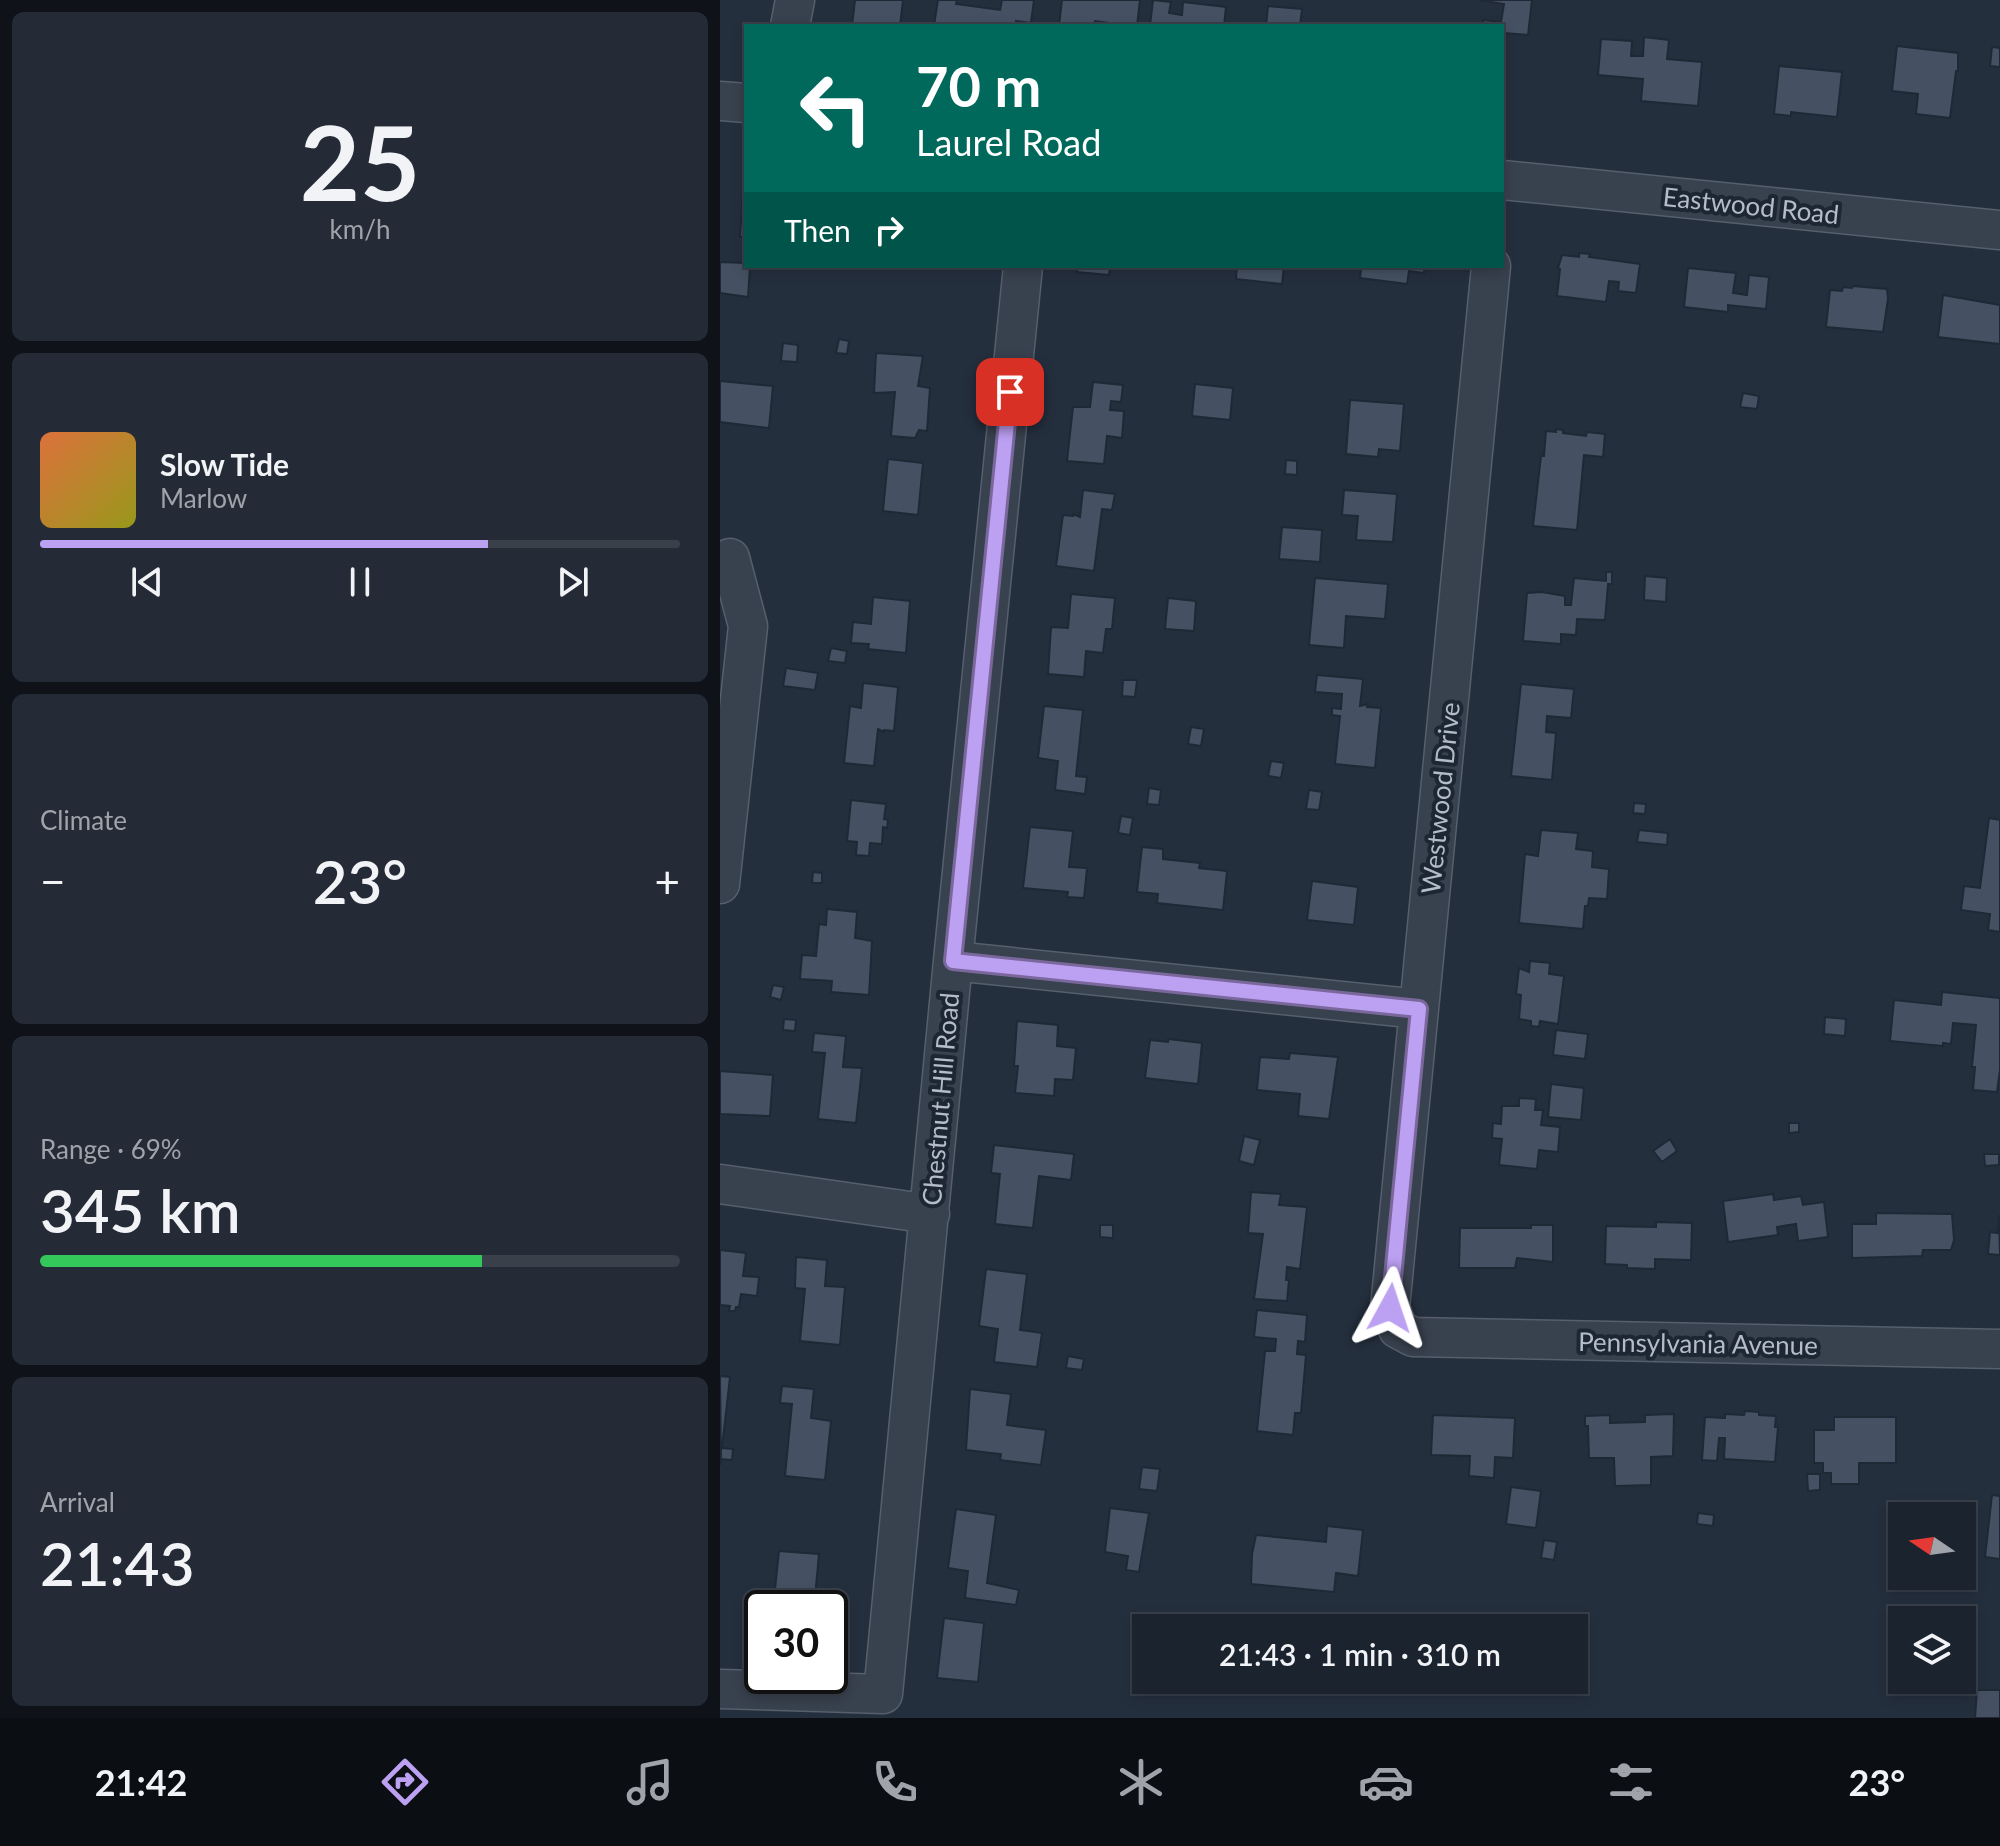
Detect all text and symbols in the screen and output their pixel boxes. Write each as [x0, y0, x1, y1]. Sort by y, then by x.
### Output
text: 70 m [916, 52, 1041, 119]
icon: left [784, 56, 888, 160]
text: 25 [300, 98, 420, 223]
text: Laurel Road [916, 120, 1101, 164]
street label: Eastwood Road [1661, 180, 1841, 230]
icon: right [867, 208, 911, 252]
text: Then [784, 212, 851, 248]
text: km/h [330, 213, 390, 245]
pin [976, 358, 1044, 426]
icon: arrive [988, 370, 1032, 414]
text: Slow Tide [160, 446, 289, 482]
text: Marlow [160, 482, 247, 514]
icon: previous [125, 560, 169, 604]
icon: pause [338, 560, 382, 604]
icon: next [551, 560, 595, 604]
street label: Westwood Drive [1414, 701, 1466, 895]
text: Climate [40, 804, 127, 836]
text: 23° [313, 845, 407, 917]
text: − [40, 855, 66, 907]
text: + [654, 855, 680, 907]
street label: Chestnut Hill Road [915, 991, 965, 1207]
text: Range · 69% [40, 1133, 182, 1165]
text: 345 km [40, 1174, 241, 1246]
position arrow [1348, 1266, 1432, 1350]
street label: Pennsylvania Avenue [1578, 1325, 1818, 1361]
text: Arrival [40, 1486, 115, 1518]
north arrow [1888, 1502, 1976, 1590]
map controls [1888, 1502, 1976, 1694]
text: 21:43 [40, 1527, 194, 1599]
speed limit sign: 30 [744, 1590, 848, 1694]
button: layers [1888, 1606, 1976, 1694]
text: 21:43 · 1 min · 310 m [1219, 1636, 1501, 1672]
icon: directions [377, 1754, 433, 1810]
icon: music [622, 1754, 678, 1810]
icon: phone [867, 1754, 923, 1810]
icon: climate [1113, 1754, 1169, 1810]
icon: car [1358, 1754, 1414, 1810]
icon: filters [1603, 1754, 1659, 1810]
text: 21:42 [95, 1760, 187, 1804]
text: 23° [1849, 1760, 1905, 1804]

